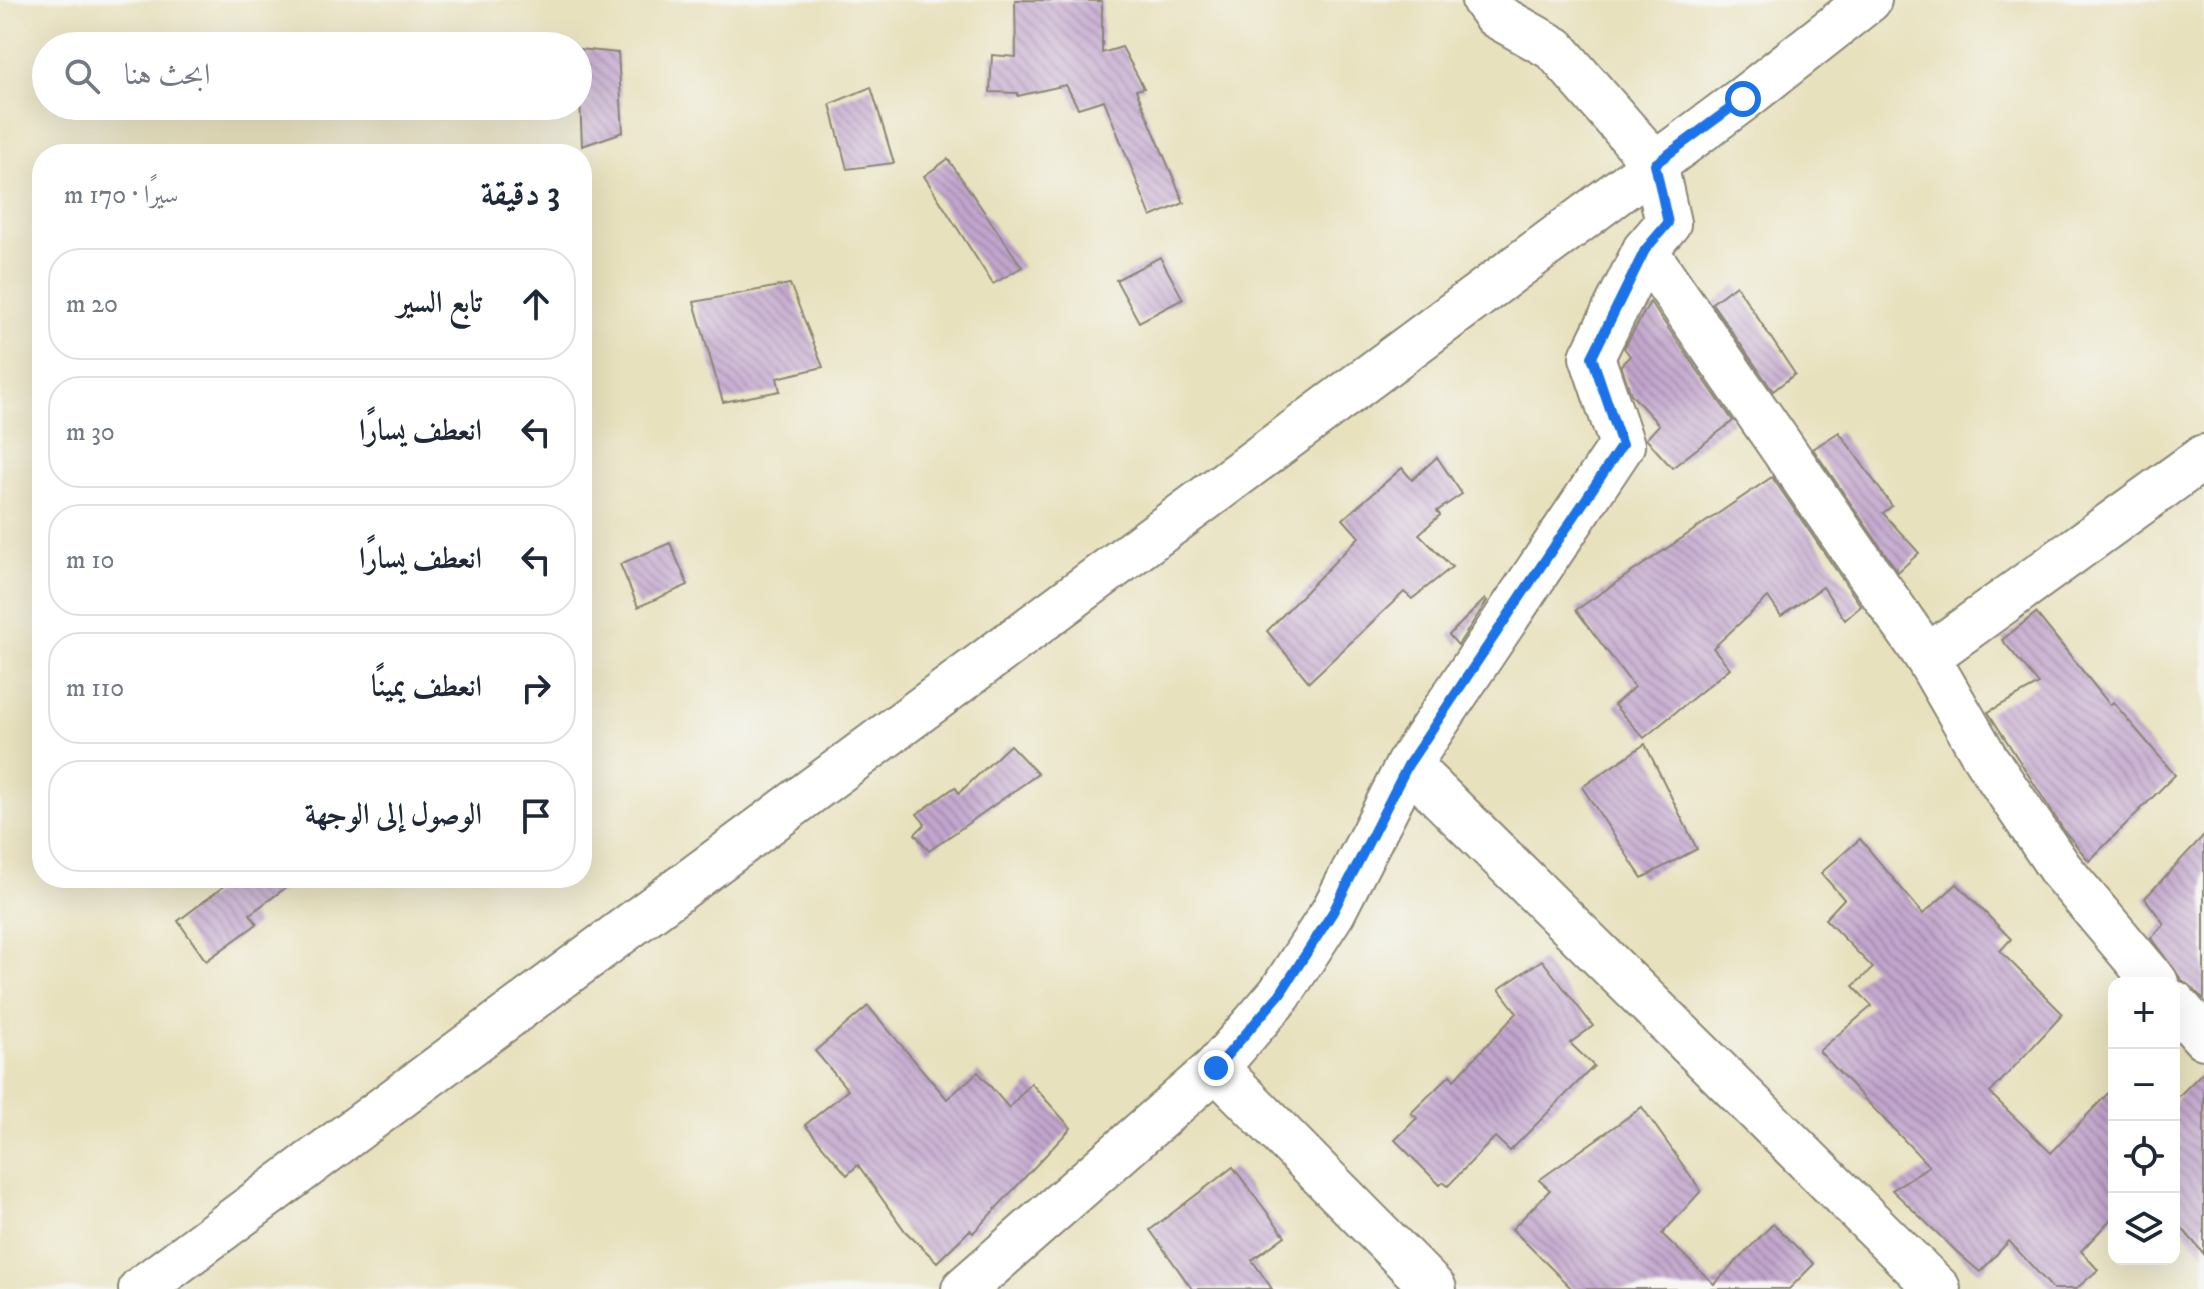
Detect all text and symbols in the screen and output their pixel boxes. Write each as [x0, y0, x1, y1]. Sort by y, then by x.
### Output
search box [32, 32, 592, 120]
icon: search [60, 54, 104, 98]
text: ابحث هنا [124, 57, 210, 94]
route start [1725, 81, 1761, 117]
text: 3 دقيقة [481, 173, 560, 215]
text: سيرًا · 170 m [64, 179, 178, 212]
icon: ahead [514, 282, 558, 326]
text: تابع السير [397, 285, 482, 322]
text: 20 m [66, 288, 118, 321]
icon: left [514, 410, 558, 454]
text: انعطف يسارًا [359, 413, 482, 450]
text: 30 m [66, 416, 115, 449]
icon: left [514, 538, 558, 582]
text: انعطف يسارًا [359, 541, 482, 578]
text: 10 m [66, 544, 115, 577]
icon: right [514, 666, 558, 710]
text: انعطف يمينًا [371, 669, 482, 706]
text: 110 m [66, 672, 124, 705]
icon: arrive [514, 794, 558, 838]
text: الوصول إلى الوجهة [305, 797, 482, 834]
map controls [2108, 977, 2180, 1265]
button: + [2108, 977, 2180, 1049]
button: − [2108, 1049, 2180, 1121]
route end [1198, 1050, 1234, 1086]
button: locate [2108, 1121, 2180, 1193]
button: layers [2108, 1193, 2180, 1265]

